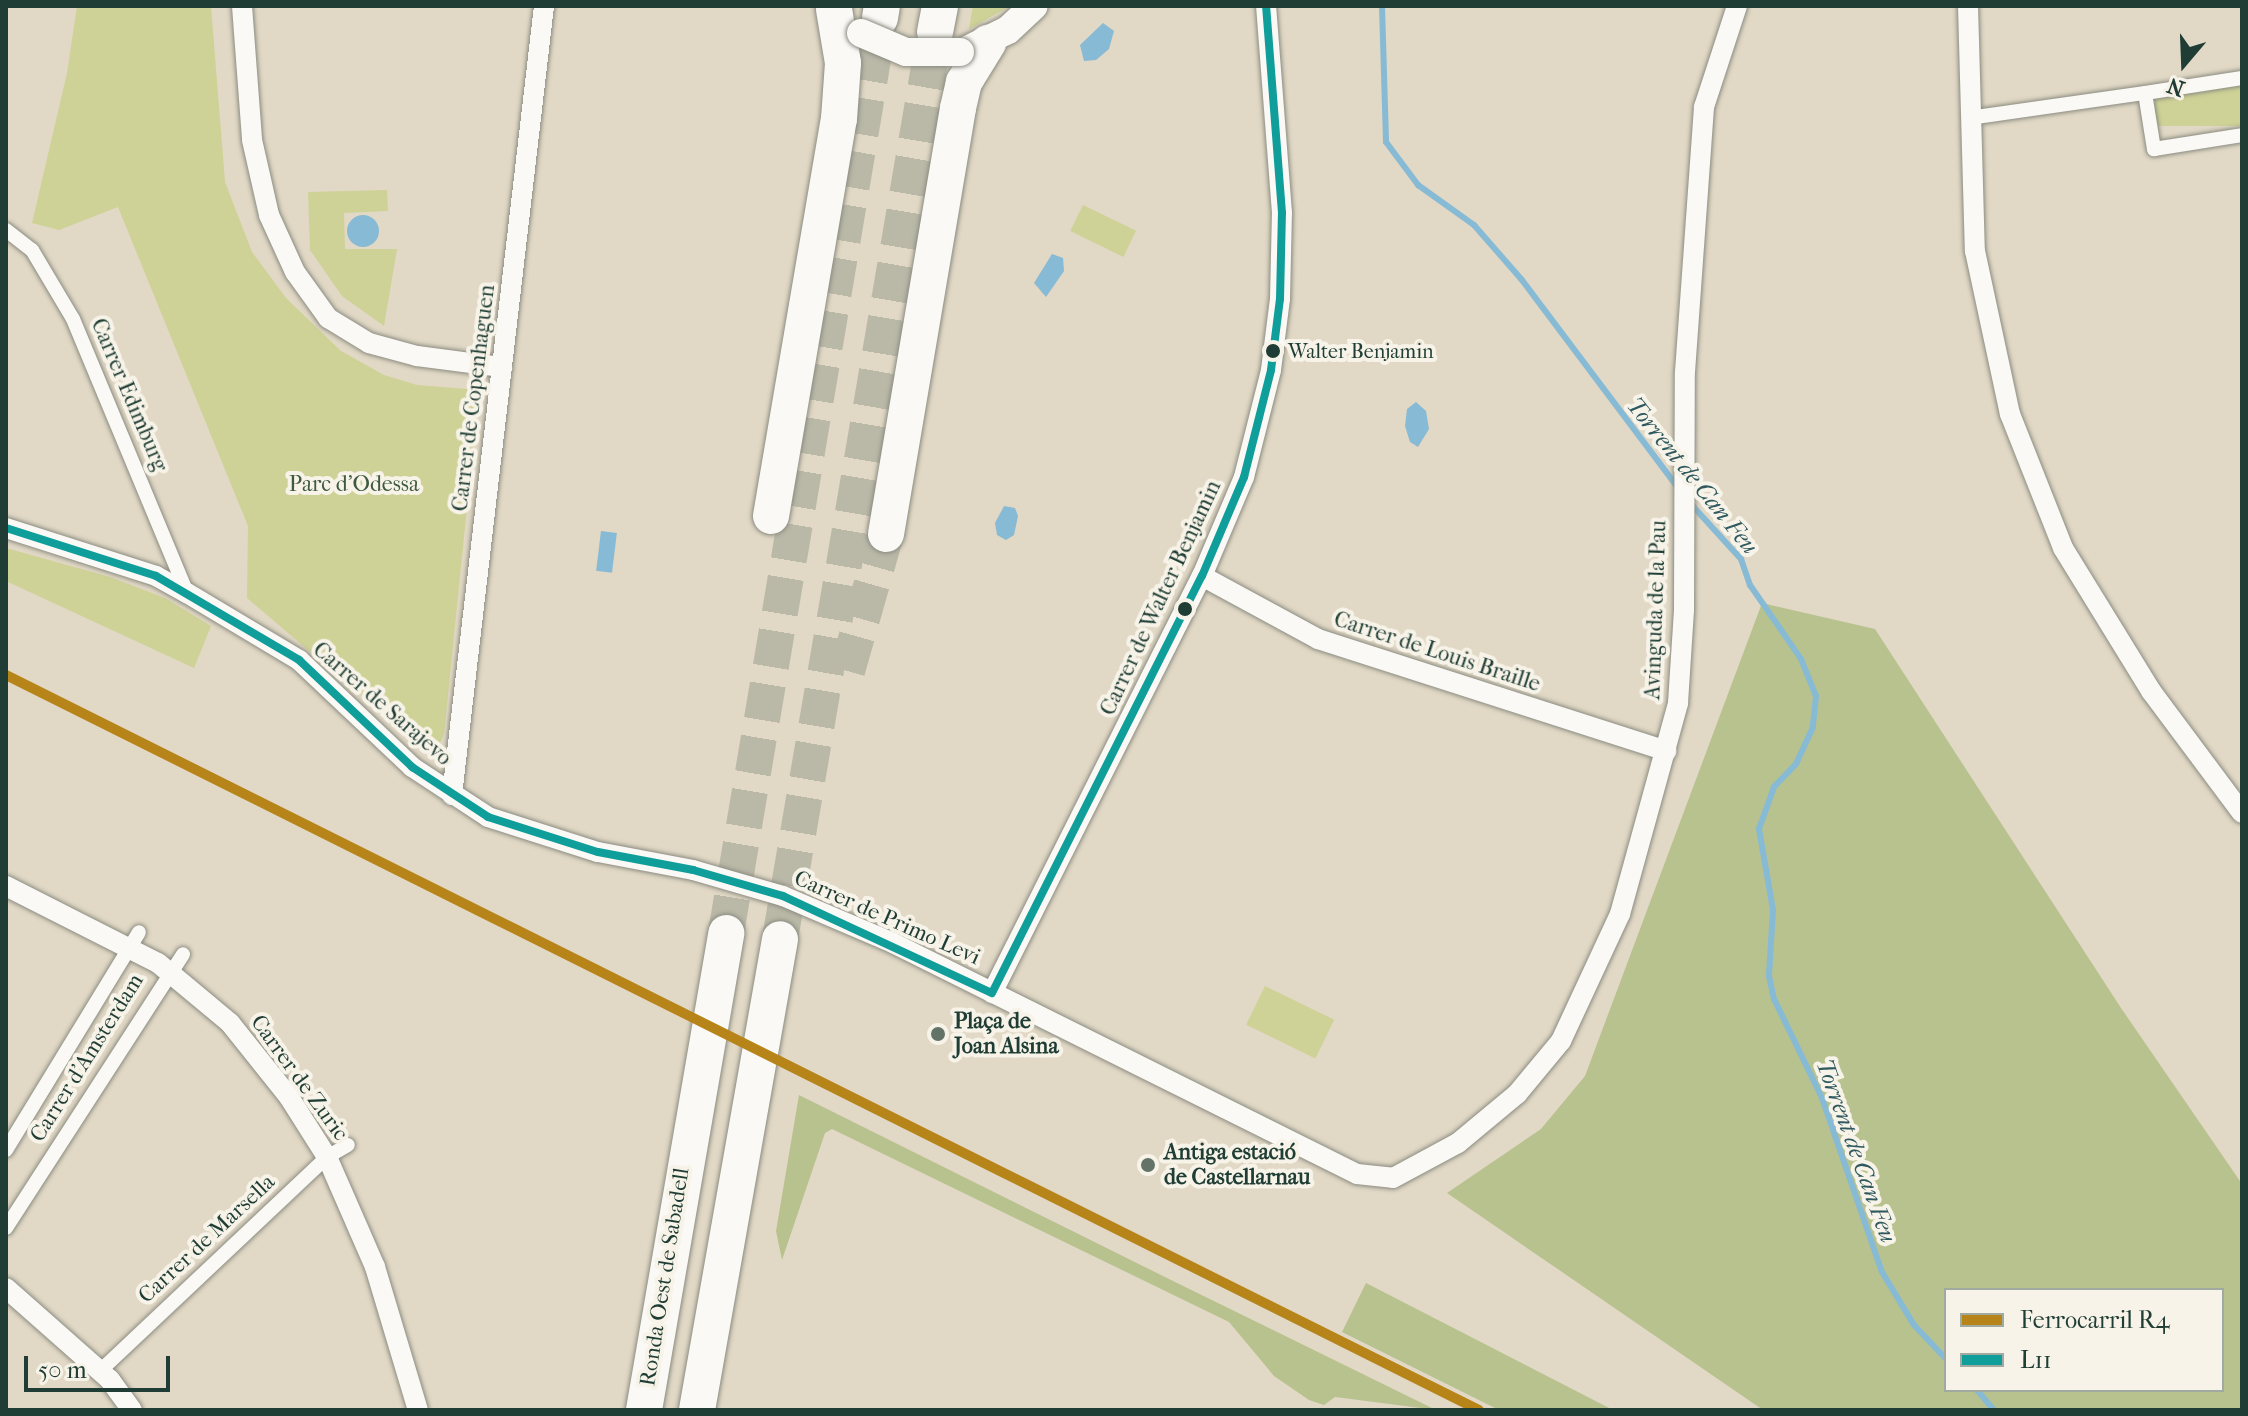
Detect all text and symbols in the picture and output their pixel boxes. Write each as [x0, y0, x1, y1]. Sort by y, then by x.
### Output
north arrow [2144, 24, 2224, 104]
text: N [2164, 72, 2188, 102]
street label: Carrer de Copenhaguen [447, 283, 501, 513]
street label: Carrer Edimburg [85, 315, 173, 475]
place label: Walter Benjamin [1288, 339, 1434, 363]
marker: Walter Benjamin [1265, 343, 1281, 359]
water label: Torrent de Can Feu [1620, 392, 1764, 560]
park label: Parc d'Odessa [289, 472, 419, 498]
street label: Carrer de Walter Benjamin [1095, 476, 1227, 720]
street label: Avinguda de la Pau [1640, 520, 1672, 700]
unlabelled marker [1177, 601, 1193, 617]
street label: Carrer de Louis Braille [1330, 606, 1544, 698]
street label: Carrer de Sarajevo [307, 637, 457, 771]
street label: Carrer de Primo Levi [790, 865, 984, 971]
street label: Carrer d'Amsterdam [25, 969, 149, 1147]
place label: Plaça de Joan Alsina [954, 1008, 1059, 1060]
street label: Carrer de Zuric [245, 1010, 353, 1146]
marker: Plaça de Joan Alsina [929, 1025, 947, 1043]
water label: Torrent de Can Feu [1809, 1055, 1903, 1247]
place label: Antiga estació de Castellarnau [1164, 1139, 1310, 1190]
marker: Antiga estació de Castellarnau [1139, 1156, 1157, 1174]
street label: Ronda Oest de Sabadell [635, 1166, 695, 1388]
street label: Carrer de Marsella [133, 1169, 281, 1309]
legend [1944, 1288, 2224, 1392]
text: Ferrocarril R4 [2020, 1306, 2170, 1334]
scale bar [28, 1340, 174, 1390]
text: L11 [2020, 1346, 2052, 1374]
text: 50 m [38, 1356, 87, 1384]

